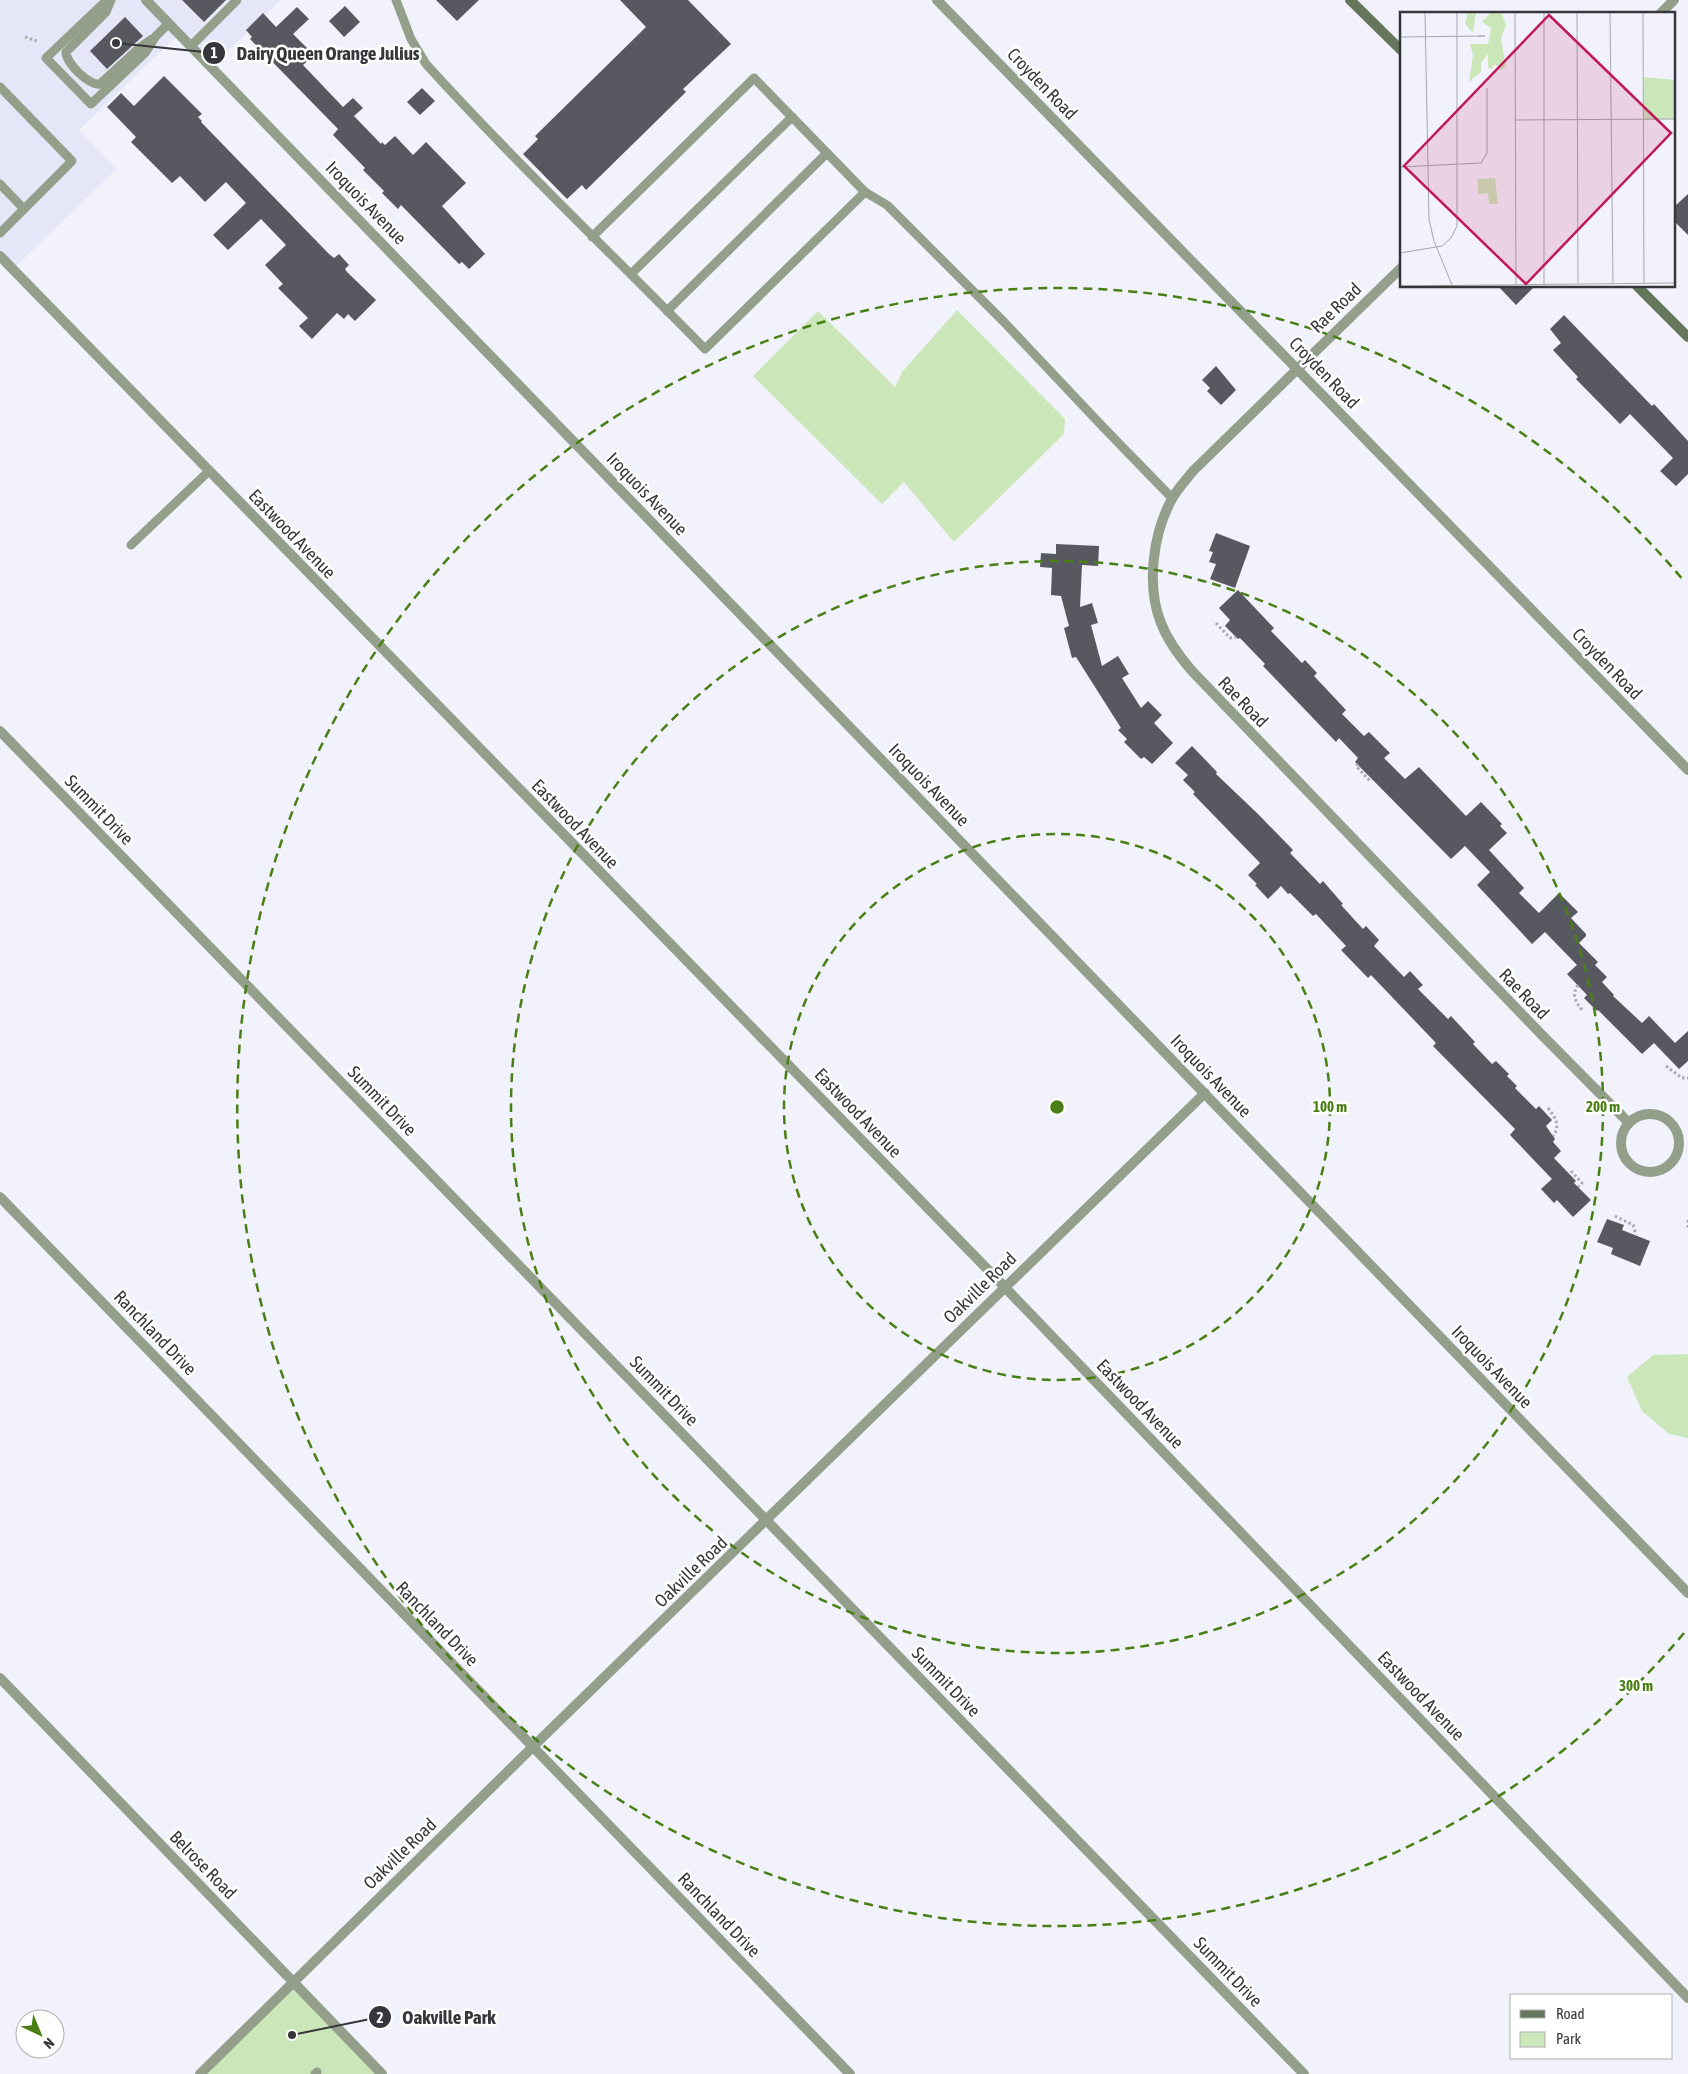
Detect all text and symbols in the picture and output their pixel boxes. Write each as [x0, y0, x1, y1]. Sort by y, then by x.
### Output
inset map [1400, 12, 1676, 288]
callout: Dairy Queen Orange Julius [201, 36, 429, 70]
text: Dairy Queen Orange Julius [236, 42, 420, 64]
text: 1 [210, 44, 218, 61]
street label: Croyden Road [1003, 44, 1082, 124]
street label: Iroquois Avenue [322, 157, 411, 248]
street label: Rae Road [1306, 278, 1365, 337]
street label: Croyden Road [1285, 333, 1364, 413]
street label: Iroquois Avenue [603, 448, 692, 539]
street label: Eastwood Avenue [245, 485, 340, 583]
street label: Croyden Road [1568, 624, 1647, 704]
street label: Rae Road [1214, 672, 1273, 731]
street label: Iroquois Avenue [885, 739, 974, 830]
street label: Summit Drive [61, 770, 138, 849]
street label: Eastwood Avenue [528, 775, 623, 873]
street label: Rae Road [1495, 964, 1554, 1023]
street label: Iroquois Avenue [1167, 1030, 1256, 1121]
street label: Summit Drive [344, 1061, 421, 1140]
street label: Eastwood Avenue [811, 1064, 906, 1162]
centre of rings [1048, 1098, 1066, 1116]
text: 100 m [1313, 1098, 1347, 1115]
text: 200 m [1586, 1098, 1620, 1115]
street label: Oakville Road [939, 1248, 1020, 1327]
street label: Ranchland Drive [110, 1286, 201, 1379]
street label: Iroquois Avenue [1448, 1321, 1537, 1412]
street label: Summit Drive [626, 1351, 703, 1430]
street label: Eastwood Avenue [1093, 1355, 1188, 1453]
street label: Oakville Road [650, 1532, 731, 1611]
street label: Ranchland Drive [392, 1577, 483, 1670]
street label: Summit Drive [908, 1642, 985, 1721]
street label: Eastwood Avenue [1374, 1647, 1469, 1745]
text: 300 m [1619, 1677, 1653, 1694]
street label: Oakville Road [359, 1814, 440, 1893]
street label: Belrose Road [166, 1826, 241, 1903]
street label: Ranchland Drive [674, 1868, 765, 1961]
street label: Summit Drive [1190, 1932, 1267, 2011]
legend [1510, 1994, 1673, 2059]
callout: Oakville Park [368, 2000, 506, 2034]
text: Road [1556, 2005, 1585, 2022]
text: Oakville Park [402, 2006, 496, 2028]
north arrow [15, 2009, 65, 2059]
text: 2 [376, 2009, 384, 2026]
text: Park [1556, 2030, 1581, 2047]
text: N [41, 2035, 58, 2052]

